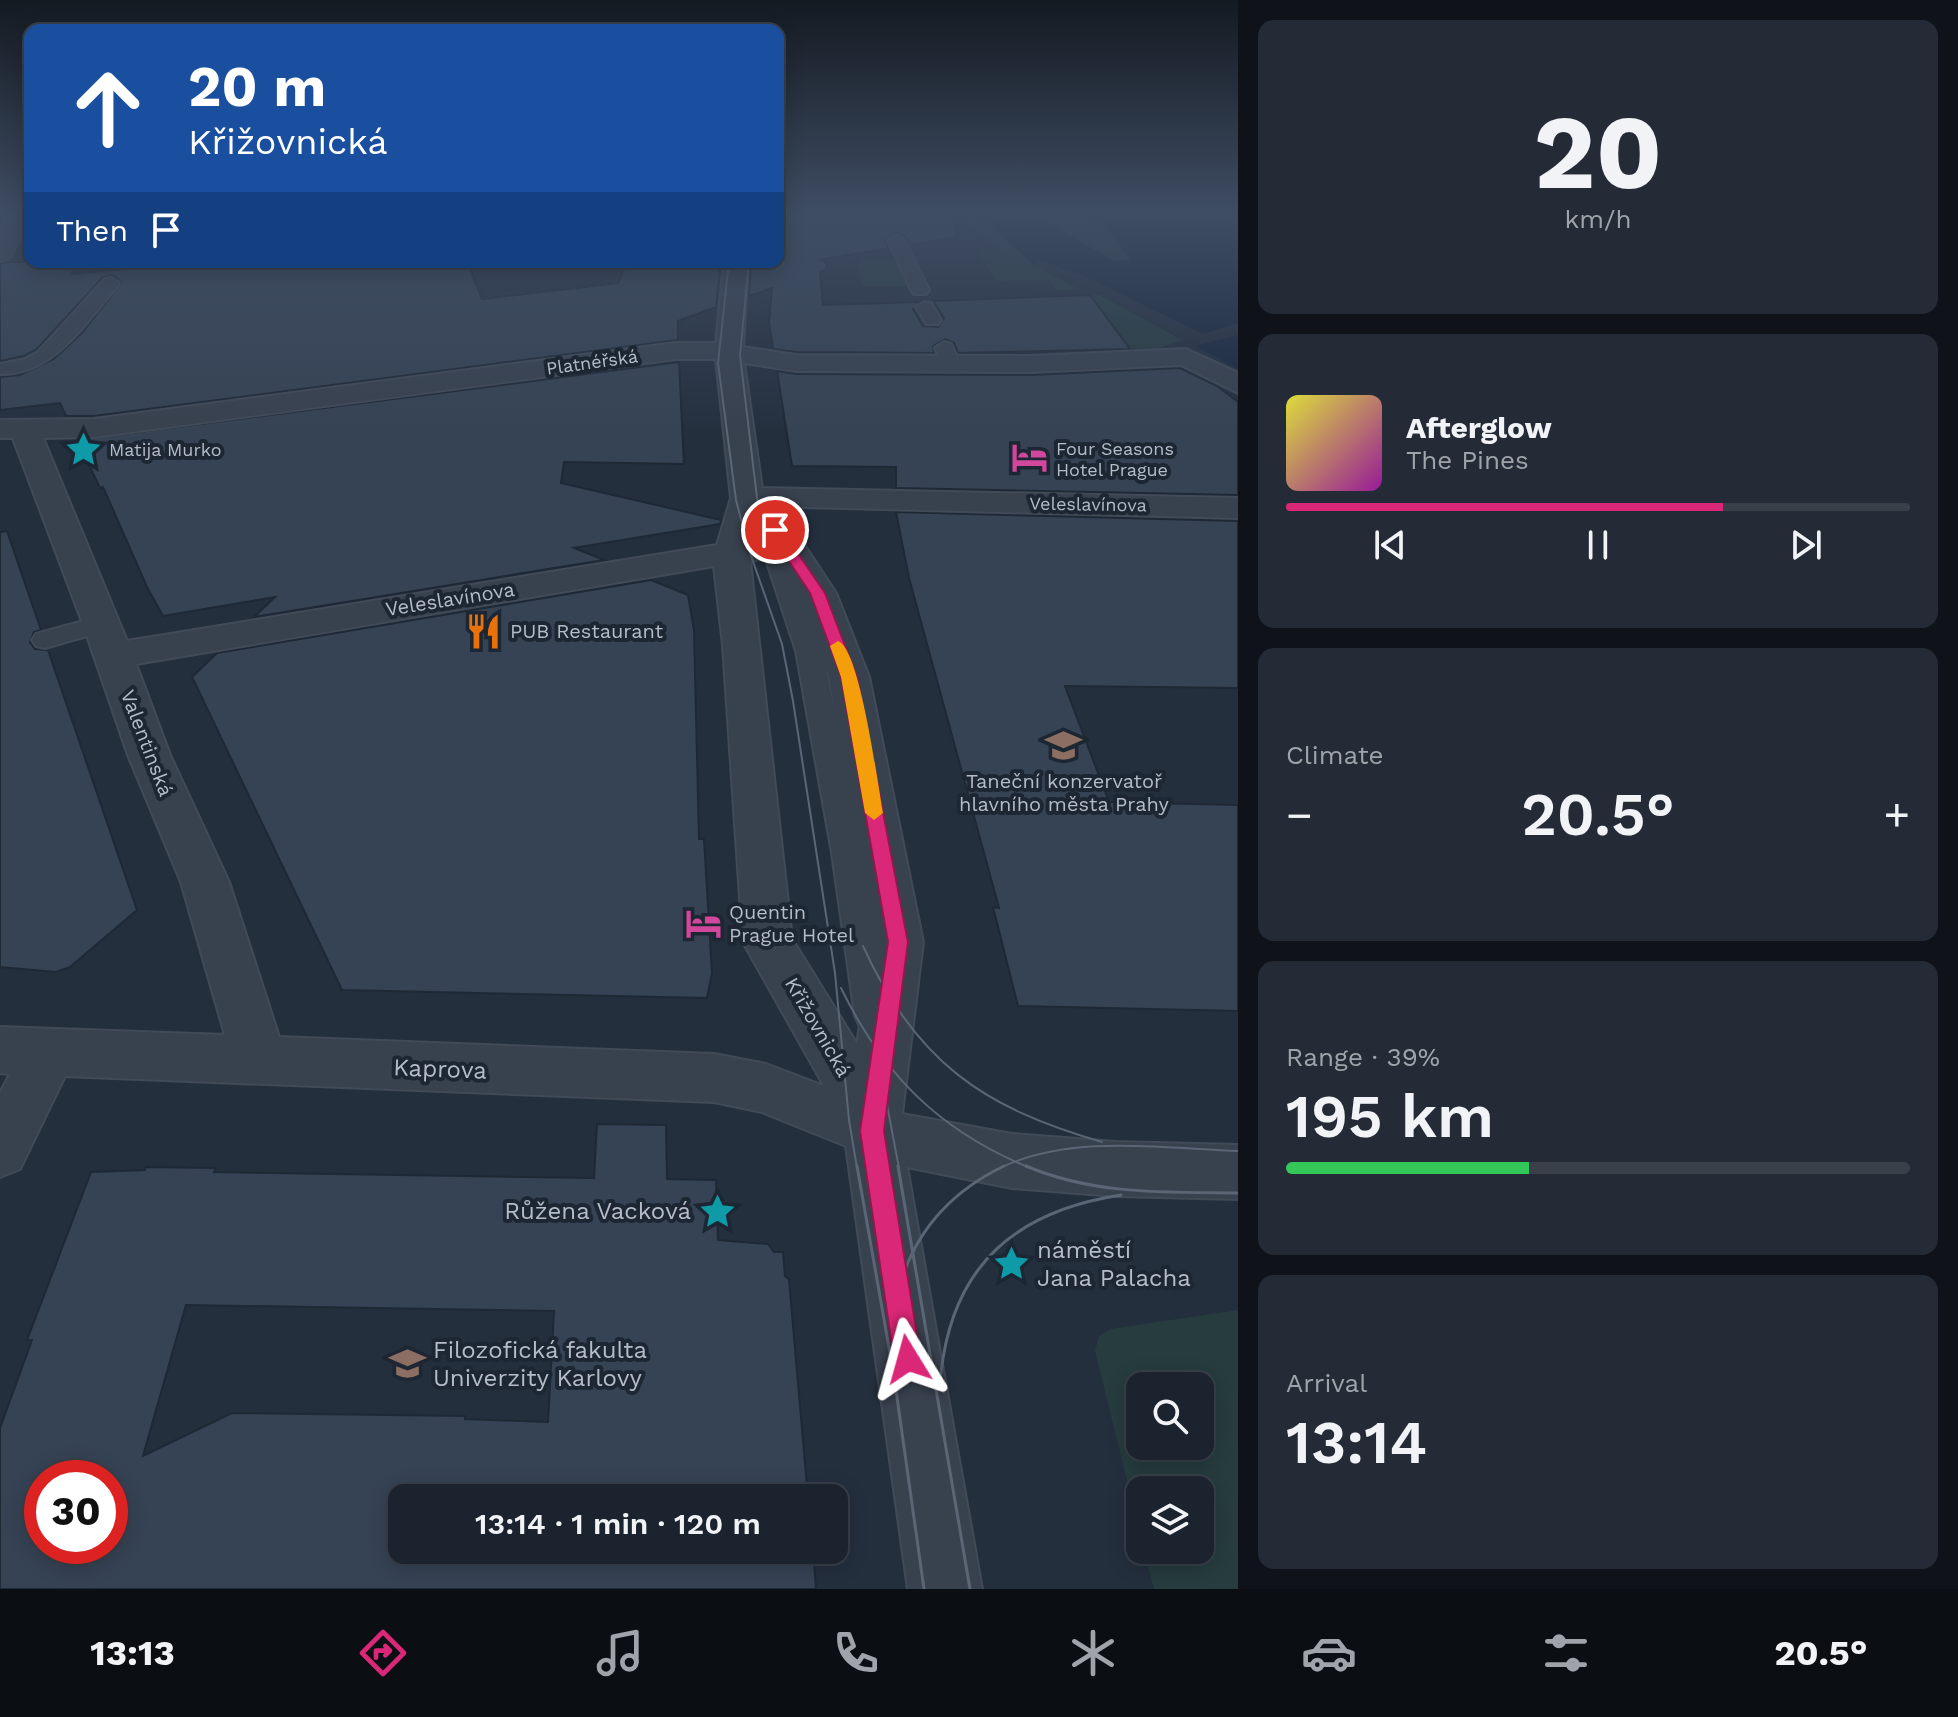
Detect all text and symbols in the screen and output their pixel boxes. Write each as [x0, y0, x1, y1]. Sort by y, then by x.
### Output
text: 20 m [188, 54, 326, 120]
icon: ahead [56, 56, 160, 160]
text: 20 [1534, 91, 1662, 213]
text: Křižovnická [188, 121, 388, 163]
text: km/h [1565, 204, 1631, 234]
icon: arrive [144, 208, 188, 252]
text: Then [56, 213, 128, 248]
street label: Platnéřská [545, 345, 639, 379]
text: Afterglow [1406, 410, 1552, 445]
place icon: Matija Murko [64, 430, 102, 468]
place label: Four Seasons Hotel Prague [1056, 438, 1174, 480]
place label: Matija Murko [109, 439, 221, 460]
hotel icon: Four Seasons Hotel Prague [1011, 439, 1049, 477]
text: The Pines [1406, 445, 1529, 475]
street label: Veleslavínova [1029, 492, 1147, 516]
pin [741, 496, 809, 564]
icon: arrive [753, 508, 797, 552]
icon: previous [1368, 523, 1412, 567]
icon: pause [1576, 523, 1620, 567]
icon: next [1784, 523, 1828, 567]
street label: Veleslavínova [384, 577, 516, 621]
restaurant icon: PUB Restaurant [465, 612, 503, 650]
place label: PUB Restaurant [510, 619, 664, 643]
street label: Valentinská [116, 686, 178, 800]
school or university icon: Taneční konzervatoř hlavního města Prahy [1045, 727, 1083, 765]
text: Climate [1286, 740, 1384, 770]
place label: Taneční konzervatoř hlavního města Prahy [959, 769, 1170, 816]
text: 20.5° [1521, 779, 1675, 850]
text: − [1286, 789, 1313, 841]
text: + [1883, 789, 1910, 841]
place label: Quentin Prague Hotel [729, 900, 854, 947]
hotel icon: Quentin Prague Hotel [684, 904, 722, 942]
street label: Křižovnická [780, 973, 856, 1081]
text: Range · 39% [1286, 1042, 1440, 1072]
street label: Kaprova [393, 1053, 487, 1085]
text: 195 km [1286, 1081, 1494, 1152]
place icon: Růžena Vacková [698, 1192, 736, 1230]
place label: Růžena Vacková [504, 1197, 691, 1225]
place label: náměstí Jana Palacha [1037, 1236, 1191, 1292]
place icon: náměstí Jana Palacha [992, 1245, 1030, 1283]
position arrow [866, 1317, 950, 1401]
place label: Filozofická fakulta Univerzity Karlovy [433, 1336, 647, 1392]
school or university icon: Filozofická fakulta Univerzity Karlovy [388, 1345, 426, 1383]
text: Arrival [1286, 1368, 1367, 1398]
map controls [1126, 1372, 1214, 1564]
button: search [1126, 1372, 1214, 1460]
text: 13:14 [1286, 1407, 1427, 1478]
speed limit sign: 30 [24, 1460, 128, 1564]
button: layers [1126, 1476, 1214, 1564]
text: 13:14 · 1 min · 120 m [475, 1506, 761, 1541]
icon: directions [355, 1625, 411, 1681]
icon: music [592, 1625, 648, 1681]
icon: phone [828, 1625, 884, 1681]
icon: climate [1065, 1625, 1121, 1681]
icon: car [1301, 1625, 1357, 1681]
icon: filters [1538, 1625, 1594, 1681]
text: 13:13 [90, 1632, 175, 1674]
text: 20.5° [1774, 1632, 1868, 1674]

